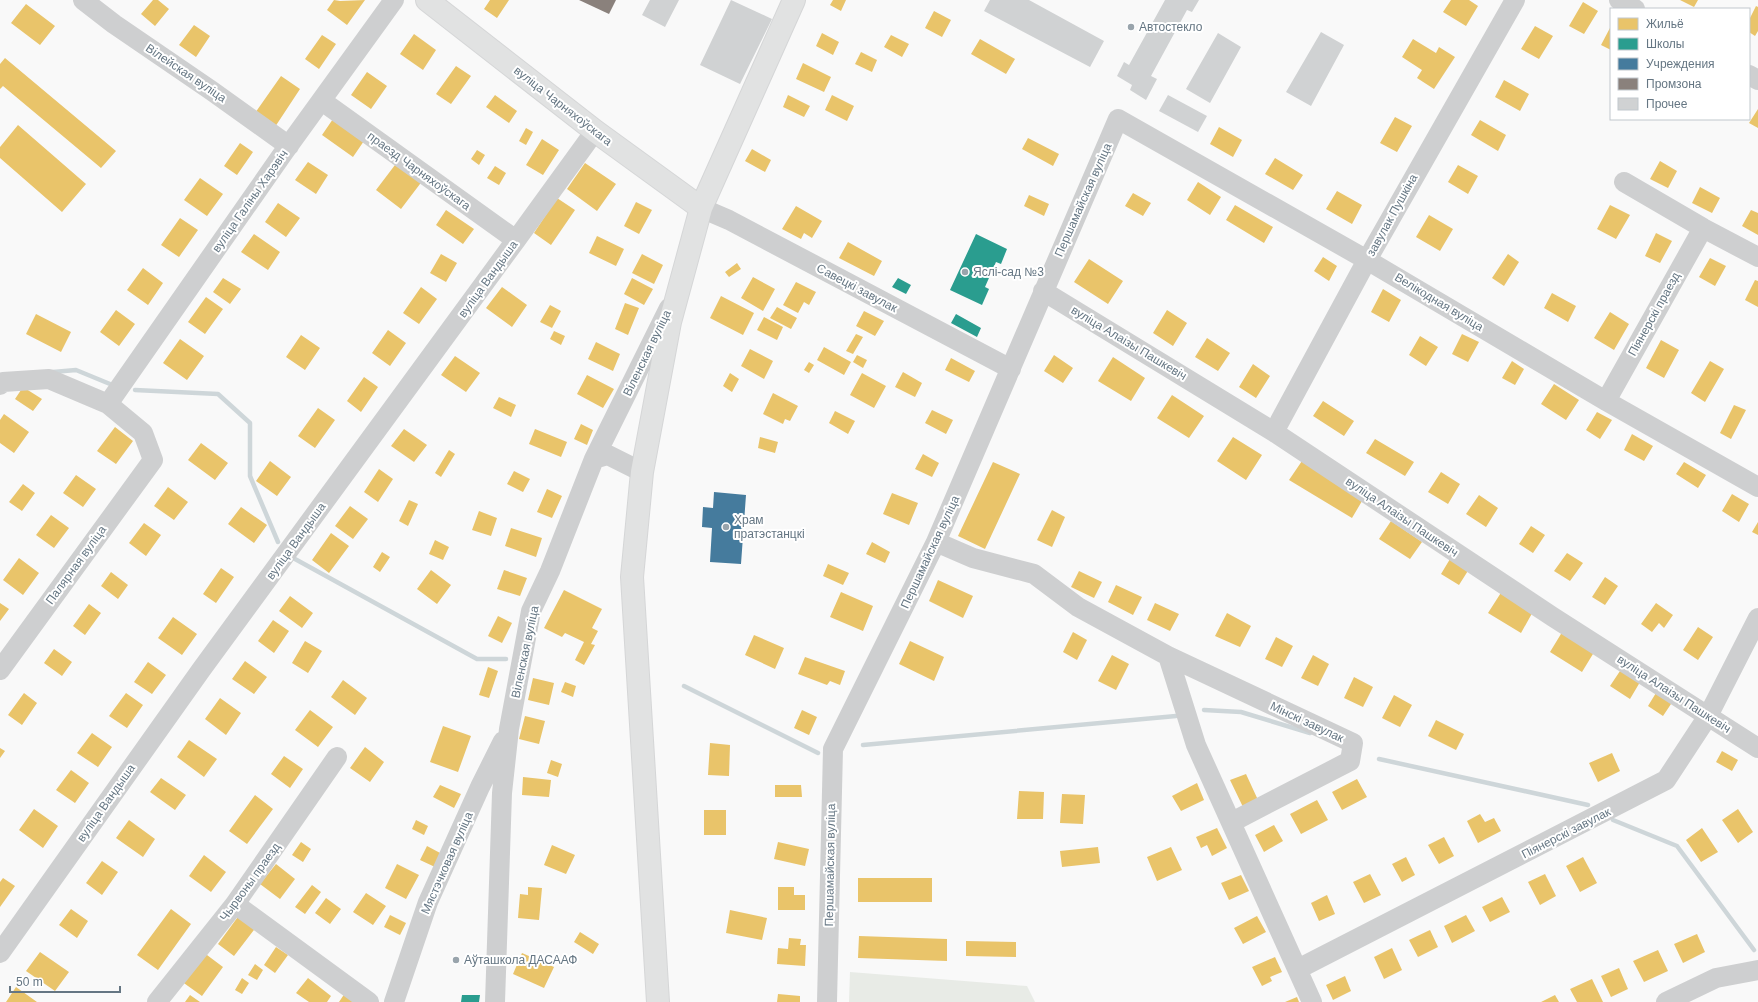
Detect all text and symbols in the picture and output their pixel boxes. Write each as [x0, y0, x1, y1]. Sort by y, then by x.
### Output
legend [1610, 8, 1750, 120]
text: Жильё [1646, 17, 1684, 31]
place label: Автостекло [1139, 20, 1203, 34]
marker: Автостекло [1126, 22, 1136, 32]
text: Школы [1646, 37, 1684, 51]
street label: Вілейская вуліца [143, 41, 229, 105]
text: Учреждения [1646, 57, 1715, 71]
street label: вуліца Чарняхоўскага [511, 63, 615, 149]
text: Промзона [1646, 77, 1702, 91]
text: Прочее [1646, 97, 1688, 111]
street label: праезд Чарняхоўскага [365, 129, 473, 213]
street label: Першамайская вуліца [1052, 141, 1115, 259]
street label: вуліца Галіны Харэвіч [209, 147, 291, 255]
street label: завулак Пушкіна [1364, 171, 1421, 259]
street label: вуліца Вандыша [455, 238, 521, 320]
street label: Савецкі завулак [814, 261, 900, 316]
place label: Яслі-сад №3 [973, 265, 1044, 279]
marker: Яслі-сад №3 [960, 267, 970, 277]
street label: Велікодная вуліца [1392, 270, 1486, 334]
street label: Піянерскі праезд [1625, 270, 1683, 358]
street label: вуліца Алаізы Пашкевіч [1069, 303, 1189, 383]
street label: Віленская вуліца [620, 307, 674, 398]
street label: вуліца Алаізы Пашкевіч [1343, 474, 1461, 560]
street label: Першамайская вуліца [898, 493, 962, 611]
street label: вуліца Вандыша [263, 500, 329, 582]
place label: Храм пратэстанцкі [734, 513, 805, 541]
marker: Храм пратэстанцкі [721, 522, 731, 532]
street label: Палярная вуліца [43, 523, 109, 607]
street label: Віленская вуліца [508, 604, 542, 699]
street label: вуліца Алаізы Пашкевіч [1615, 652, 1733, 736]
street label: Мінскі завулак [1268, 699, 1347, 745]
street label: вуліца Вандыша [74, 761, 138, 845]
street label: Першамайская вуліца [822, 803, 838, 927]
street label: Піянерскі завулак [1519, 804, 1613, 861]
street label: Мястэчковая вуліца [418, 810, 476, 916]
street label: Чырвоны праезд [217, 840, 283, 924]
place label: Аўташкола ДАСААФ [464, 953, 577, 967]
marker: Аўташкола ДАСААФ [451, 955, 461, 965]
scale bar [10, 968, 120, 994]
text: 50 m [16, 975, 43, 989]

